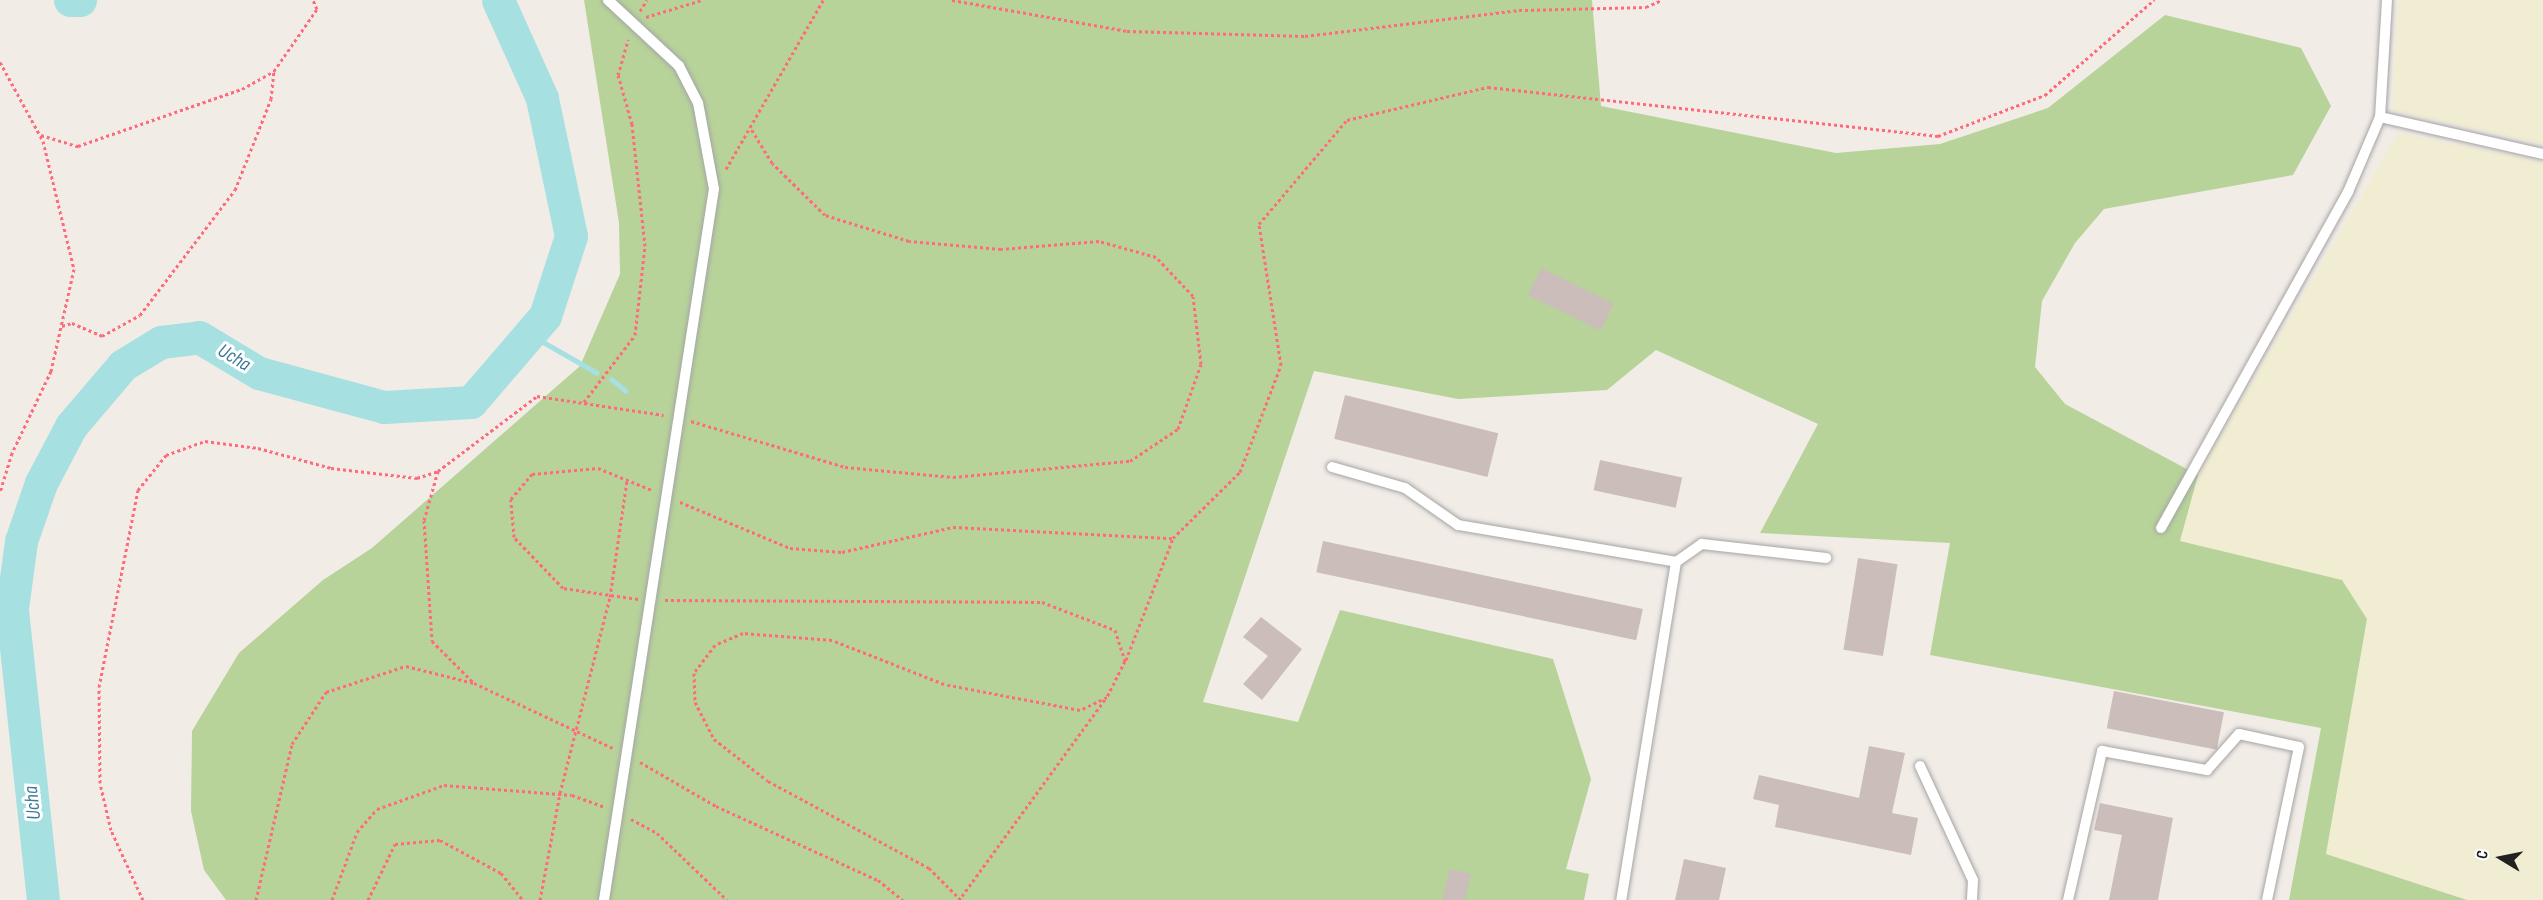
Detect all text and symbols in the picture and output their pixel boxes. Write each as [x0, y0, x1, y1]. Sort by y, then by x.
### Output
water label: Ucha [213, 339, 255, 377]
water label: Ucha [19, 785, 47, 821]
north arrow [2471, 828, 2531, 888]
text: С [2473, 849, 2493, 860]

